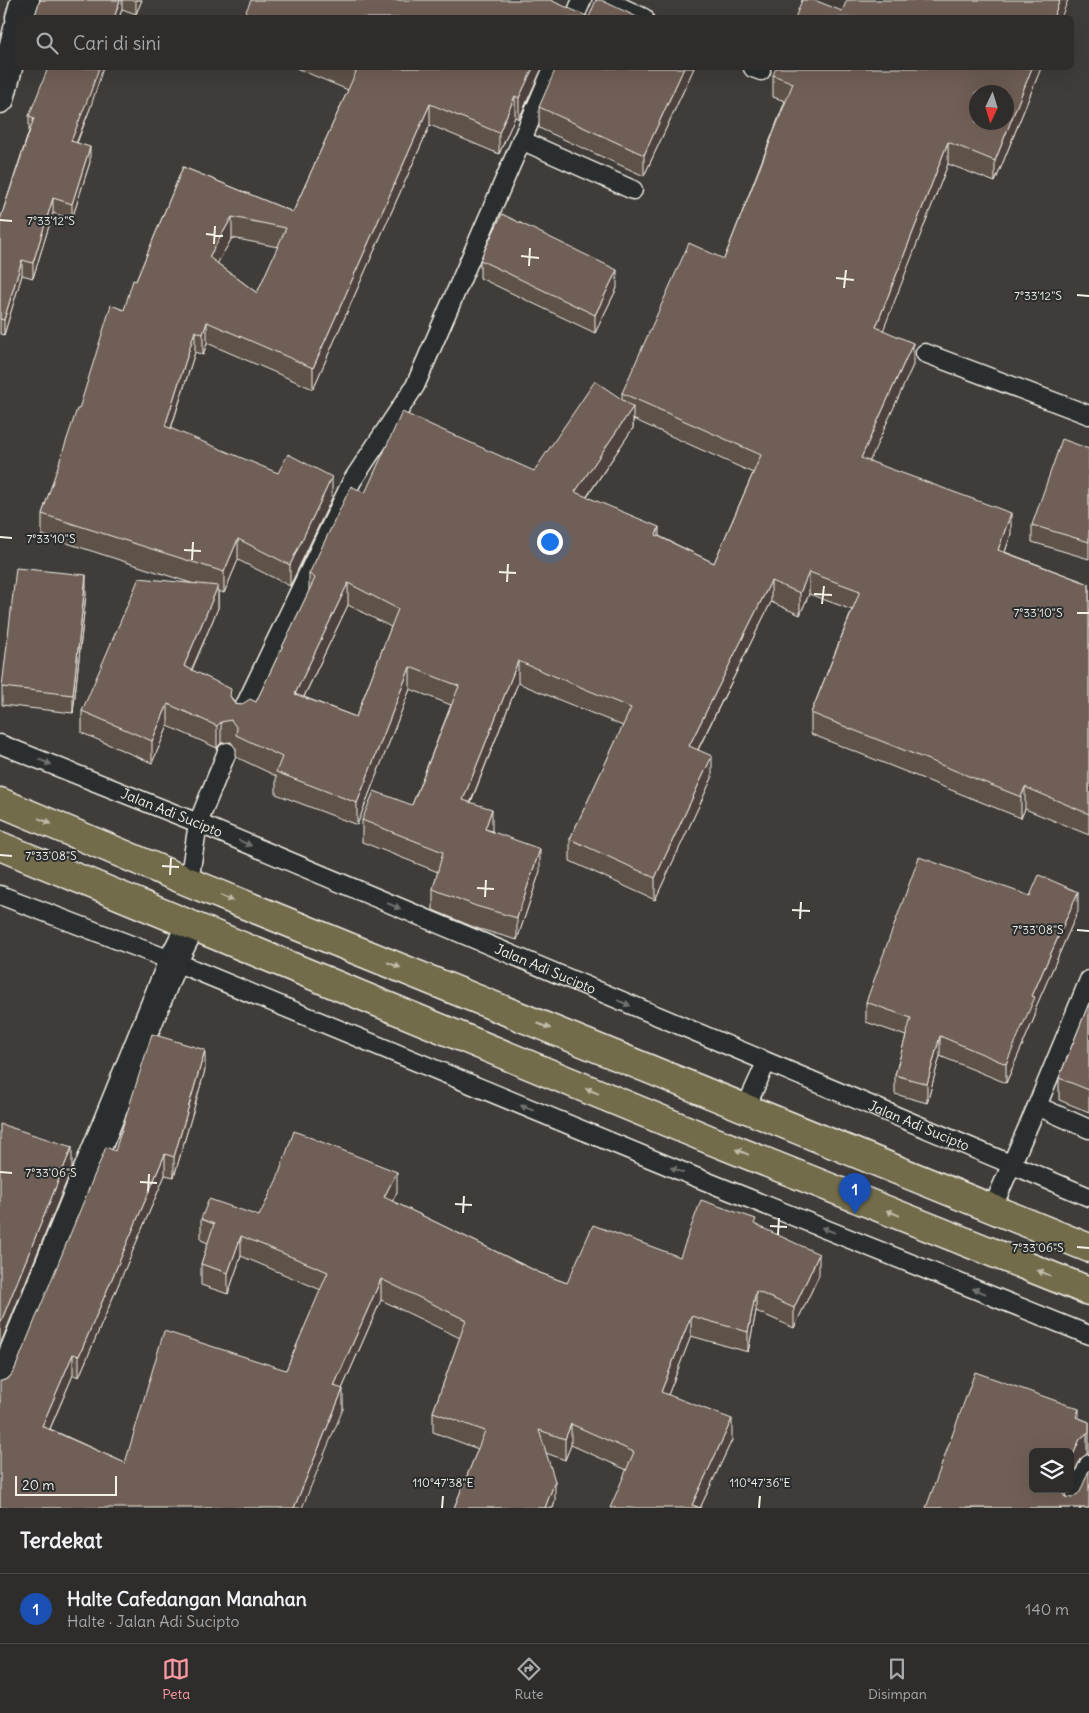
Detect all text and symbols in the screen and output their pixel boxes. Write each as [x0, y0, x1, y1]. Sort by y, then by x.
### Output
search box [15, 15, 1074, 70]
icon: search [33, 29, 61, 57]
text: Cari di sini [73, 31, 161, 55]
north arrow [969, 85, 1014, 130]
text: 7°33'12"S [27, 213, 75, 228]
text: 7°33'12"S [1014, 288, 1062, 303]
your location [537, 529, 563, 555]
text: 7°33'10"S [26, 531, 76, 546]
text: 7°33'10"S [1013, 605, 1063, 620]
one-way arrow [38, 758, 53, 766]
street label: Jalan Adi Sucipto [118, 784, 225, 841]
one-way arrow [38, 817, 52, 825]
one-way arrow [237, 839, 252, 847]
text: 7°33'08"S [25, 848, 77, 863]
one-way arrow [220, 894, 234, 902]
one-way arrow [387, 902, 401, 910]
text: 7°33'08"S [1012, 922, 1064, 937]
street label: Jalan Adi Sucipto [492, 940, 599, 998]
one-way arrow [387, 961, 402, 969]
one-way arrow [617, 1000, 631, 1008]
one-way arrow [537, 1022, 552, 1030]
one-way arrow [585, 1086, 599, 1094]
street label: Jalan Adi Sucipto [866, 1096, 972, 1155]
one-way arrow [520, 1103, 534, 1111]
one-way arrow [735, 1148, 749, 1156]
text: 7°33'06"S [25, 1165, 77, 1180]
one-way arrow [670, 1165, 684, 1173]
pin: 1 [839, 1173, 871, 1214]
one-way arrow [886, 1208, 900, 1216]
one-way arrow [821, 1226, 835, 1234]
text: 7°33'06"S [1012, 1240, 1064, 1255]
one-way arrow [1036, 1269, 1051, 1277]
one-way arrow [971, 1287, 986, 1295]
map controls [1029, 1448, 1074, 1493]
button: layers [1029, 1448, 1074, 1493]
scale bar [15, 1473, 118, 1496]
text: 110°47'38"E [412, 1475, 474, 1490]
text: 110°47'36"E [729, 1475, 791, 1490]
text: 20 m [22, 1476, 55, 1494]
text: Terdekat [20, 1527, 102, 1554]
text: Halte Cafedangan Manahan [67, 1587, 307, 1611]
text: 1 [33, 1599, 39, 1619]
text: 140 m [1025, 1599, 1069, 1619]
text: Halte · Jalan Adi Sucipto [67, 1611, 240, 1631]
tab: Peta [162, 1655, 190, 1703]
tab: Rute [515, 1655, 544, 1703]
tab: Disimpan [868, 1655, 927, 1703]

